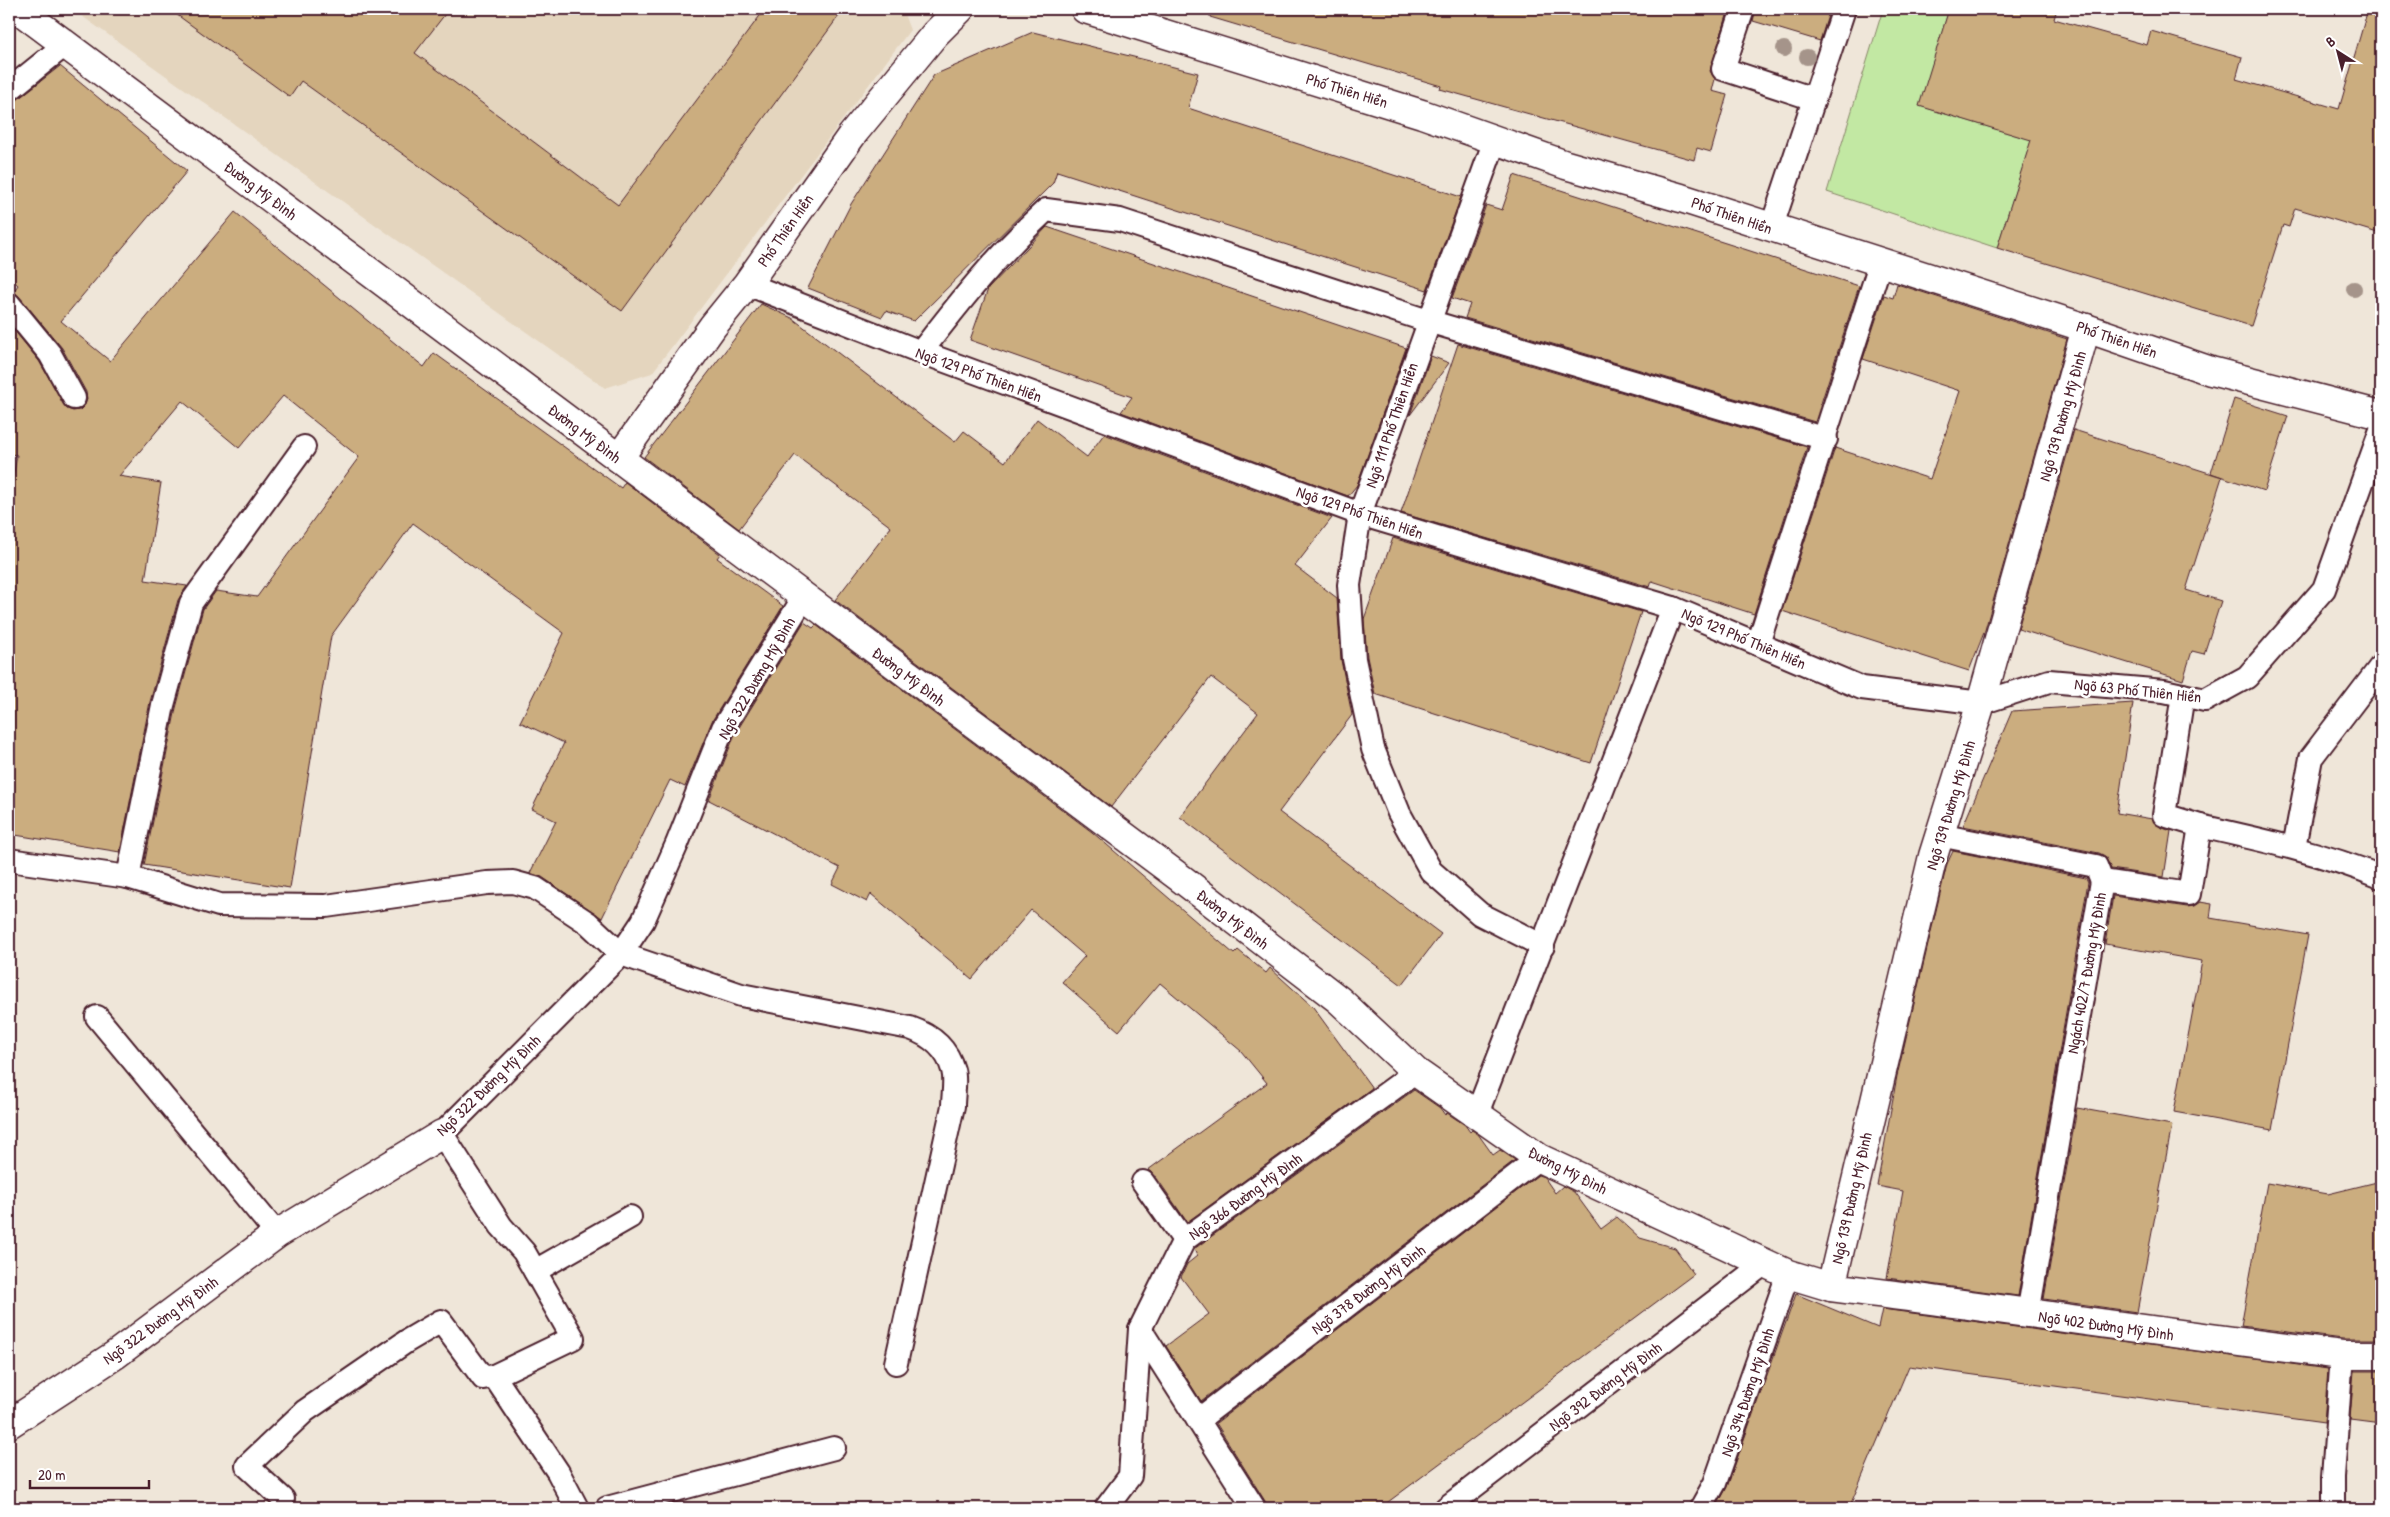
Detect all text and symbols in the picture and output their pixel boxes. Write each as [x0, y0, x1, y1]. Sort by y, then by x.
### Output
north arrow [2312, 28, 2362, 78]
text: B [2322, 31, 2339, 51]
street label: Phố Thiên Hiền [1303, 67, 1391, 113]
street label: Đường Mỹ Đình [220, 155, 302, 225]
street label: Phố Thiên Hiền [752, 189, 818, 271]
street label: Phố Thiên Hiền [1689, 191, 1775, 239]
street label: Phố Thiên Hiền [2074, 315, 2160, 363]
street label: Ngõ 129 Phố Thiên Hiền [913, 341, 1045, 407]
street label: Ngõ 139 Đường Mỹ Đình [2033, 348, 2091, 484]
street label: Ngõ 111 Phố Thiên Hiền [1359, 359, 1423, 491]
street label: Đường Mỹ Đình [544, 398, 626, 468]
street label: Ngõ 129 Phố Thiên Hiền [1294, 480, 1426, 544]
street label: Ngõ 129 Phố Thiên Hiền [1679, 602, 1809, 674]
street label: Ngõ 322 Đường Mỹ Đình [712, 613, 800, 743]
street label: Đường Mỹ Đình [868, 641, 950, 711]
street label: Ngõ 63 Phố Thiên Hiền [2074, 672, 2202, 708]
street label: Ngõ 139 Đường Mỹ Đình [1920, 737, 1980, 872]
street label: Đường Mỹ Đình [1192, 884, 1274, 954]
street label: Ngách 402/7 Đường Mỹ Đình [2061, 890, 2111, 1055]
street label: Ngõ 322 Đường Mỹ Đình [431, 1029, 545, 1141]
street label: Ngõ 139 Đường Mỹ Đình [1825, 1130, 1877, 1266]
street label: Đường Mỹ Đình [1525, 1141, 1612, 1199]
street label: Ngõ 366 Đường Mỹ Đình [1184, 1147, 1306, 1245]
street label: Ngõ 378 Đường Mỹ Đình [1306, 1239, 1430, 1339]
street label: Ngõ 322 Đường Mỹ Đình [98, 1271, 222, 1369]
street label: Ngõ 402 Đường Mỹ Đình [2037, 1305, 2175, 1345]
street label: Ngõ 394 Đường Mỹ Đình [1715, 1325, 1779, 1459]
street label: Ngõ 392 Đường Mỹ Đình [1544, 1336, 1666, 1436]
scale bar [30, 1457, 149, 1489]
text: 20 m [38, 1464, 65, 1485]

